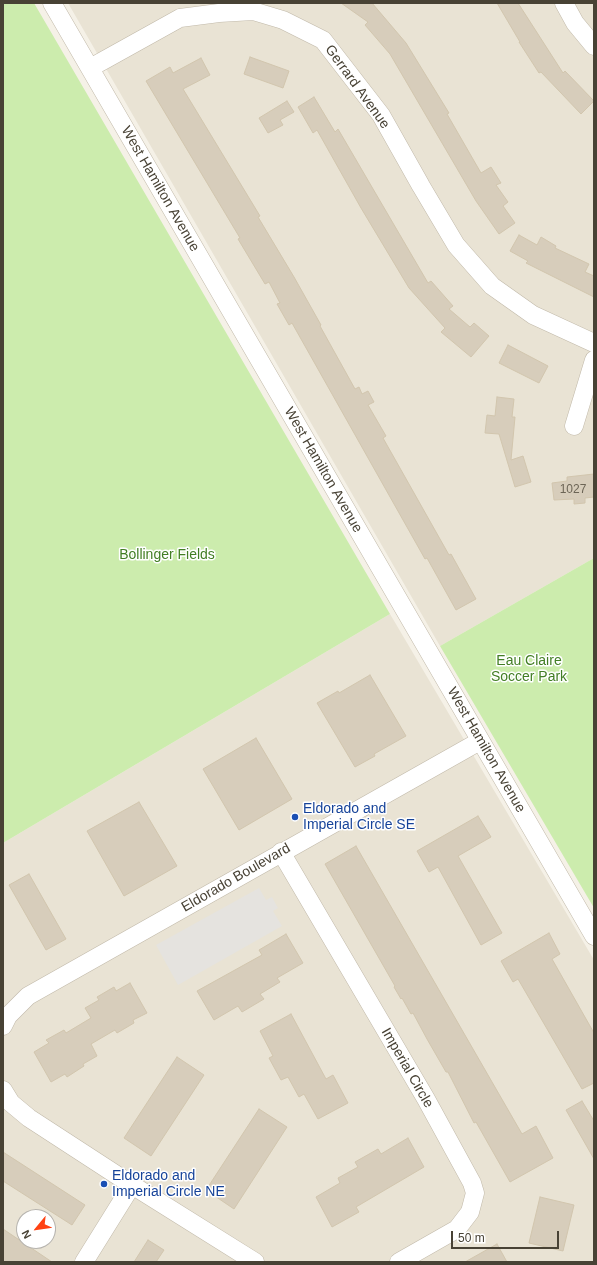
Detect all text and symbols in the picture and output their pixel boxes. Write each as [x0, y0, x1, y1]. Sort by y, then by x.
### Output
street label: Gerrard Avenue [321, 42, 393, 132]
street label: West Hamilton Avenue [117, 123, 203, 255]
street label: West Hamilton Avenue [280, 404, 366, 536]
house number: 1027 [560, 483, 586, 497]
park label: Bollinger Fields [119, 547, 215, 563]
park label: Eau Claire Soccer Park [491, 653, 567, 686]
street label: West Hamilton Avenue [443, 684, 529, 816]
place label: Eldorado and Imperial Circle SE [303, 801, 415, 834]
marker: Eldorado and Imperial Circle SE [290, 812, 300, 822]
street label: Eldorado Boulevard [179, 840, 293, 916]
street label: Imperial Circle [377, 1025, 437, 1111]
place label: Eldorado and Imperial Circle NE [112, 1168, 225, 1200]
marker: Eldorado and Imperial Circle NE [99, 1179, 109, 1189]
north arrow [16, 1209, 56, 1249]
scale bar [453, 1223, 561, 1249]
text: N [19, 1228, 34, 1241]
text: 50 m [458, 1231, 485, 1245]

